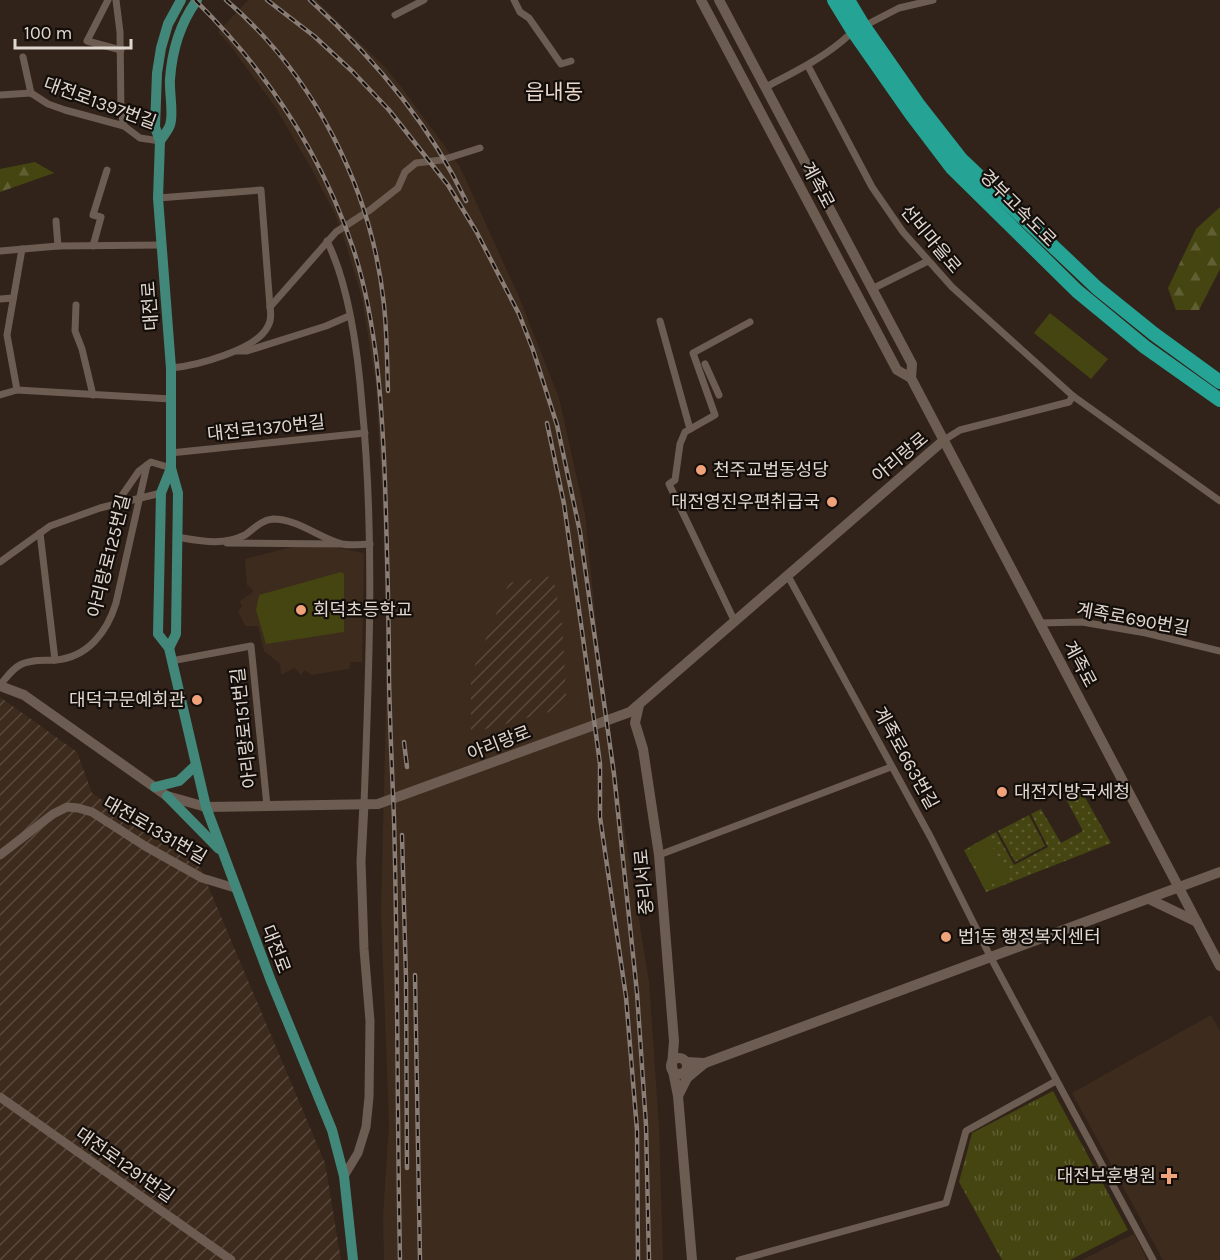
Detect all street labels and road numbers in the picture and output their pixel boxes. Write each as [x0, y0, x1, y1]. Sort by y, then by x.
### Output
street label: 대전로1397번길 [41, 72, 159, 134]
street label: 계족로 [797, 158, 839, 212]
street label: 경부고속도로 [975, 165, 1061, 251]
street label: 선비마을로 [896, 200, 966, 278]
street label: 대전로 [137, 280, 163, 332]
street label: 대전로1370번길 [206, 411, 326, 445]
street label: 아리랑로 [868, 427, 932, 487]
street label: 아리랑로125번길 [83, 492, 135, 620]
street label: 계족로690번길 [1075, 598, 1191, 640]
street label: 계족로 [1059, 637, 1101, 691]
street label: 아리랑로151번길 [227, 666, 261, 790]
street label: 계족로663번길 [869, 703, 943, 813]
street label: 아리랑로 [464, 721, 534, 765]
street label: 대전로1331번길 [99, 791, 211, 869]
street label: 중리서로 [630, 848, 658, 916]
street label: 대전로 [257, 922, 295, 976]
street label: 대전로1291번길 [71, 1123, 179, 1207]

